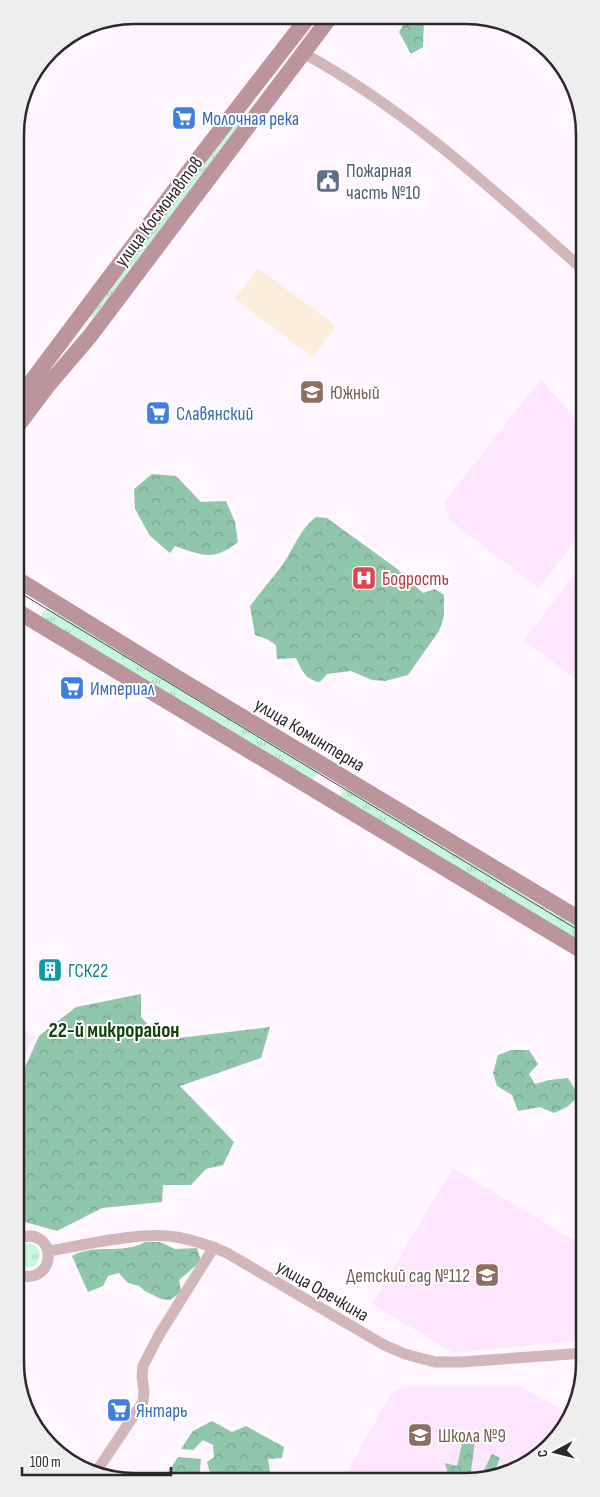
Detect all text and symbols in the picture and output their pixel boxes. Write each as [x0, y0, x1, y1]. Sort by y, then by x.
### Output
supermarket icon: Молочная река [171, 105, 197, 131]
place label: Молочная река [202, 108, 299, 131]
street label: улица Космонавтов [110, 152, 208, 272]
place label: Пожарная часть №10 [346, 160, 421, 205]
public building icon: Пожарная часть №10 [315, 168, 341, 194]
school or university icon: Южный [299, 379, 325, 405]
place label: Южный [330, 382, 380, 405]
supermarket icon: Славянский [145, 400, 171, 426]
place label: Славянский [176, 403, 253, 426]
hospital icon: Бодрость [351, 565, 377, 591]
place label: Бодрость [382, 568, 449, 591]
supermarket icon: Империал [59, 675, 85, 701]
place label: Империал [90, 678, 155, 701]
street label: улица Коминтерна [250, 693, 369, 777]
building icon: ГСК22 [37, 957, 63, 983]
place label: ГСК22 [68, 960, 108, 983]
district label: 22-й микрорайон [48, 1018, 180, 1043]
street label: улица Оречкина [272, 1256, 373, 1327]
school or university icon: Детский сад №112 [474, 1262, 500, 1288]
place label: Детский сад №112 [346, 1265, 470, 1288]
supermarket icon: Янтарь [106, 1397, 132, 1423]
place label: Янтарь [136, 1400, 188, 1423]
school or university icon: Школа №9 [407, 1422, 433, 1448]
place label: Школа №9 [438, 1425, 506, 1448]
north arrow [530, 1427, 580, 1477]
scale bar [22, 1444, 171, 1476]
text: С [534, 1449, 551, 1458]
text: 100 m [30, 1453, 61, 1472]

